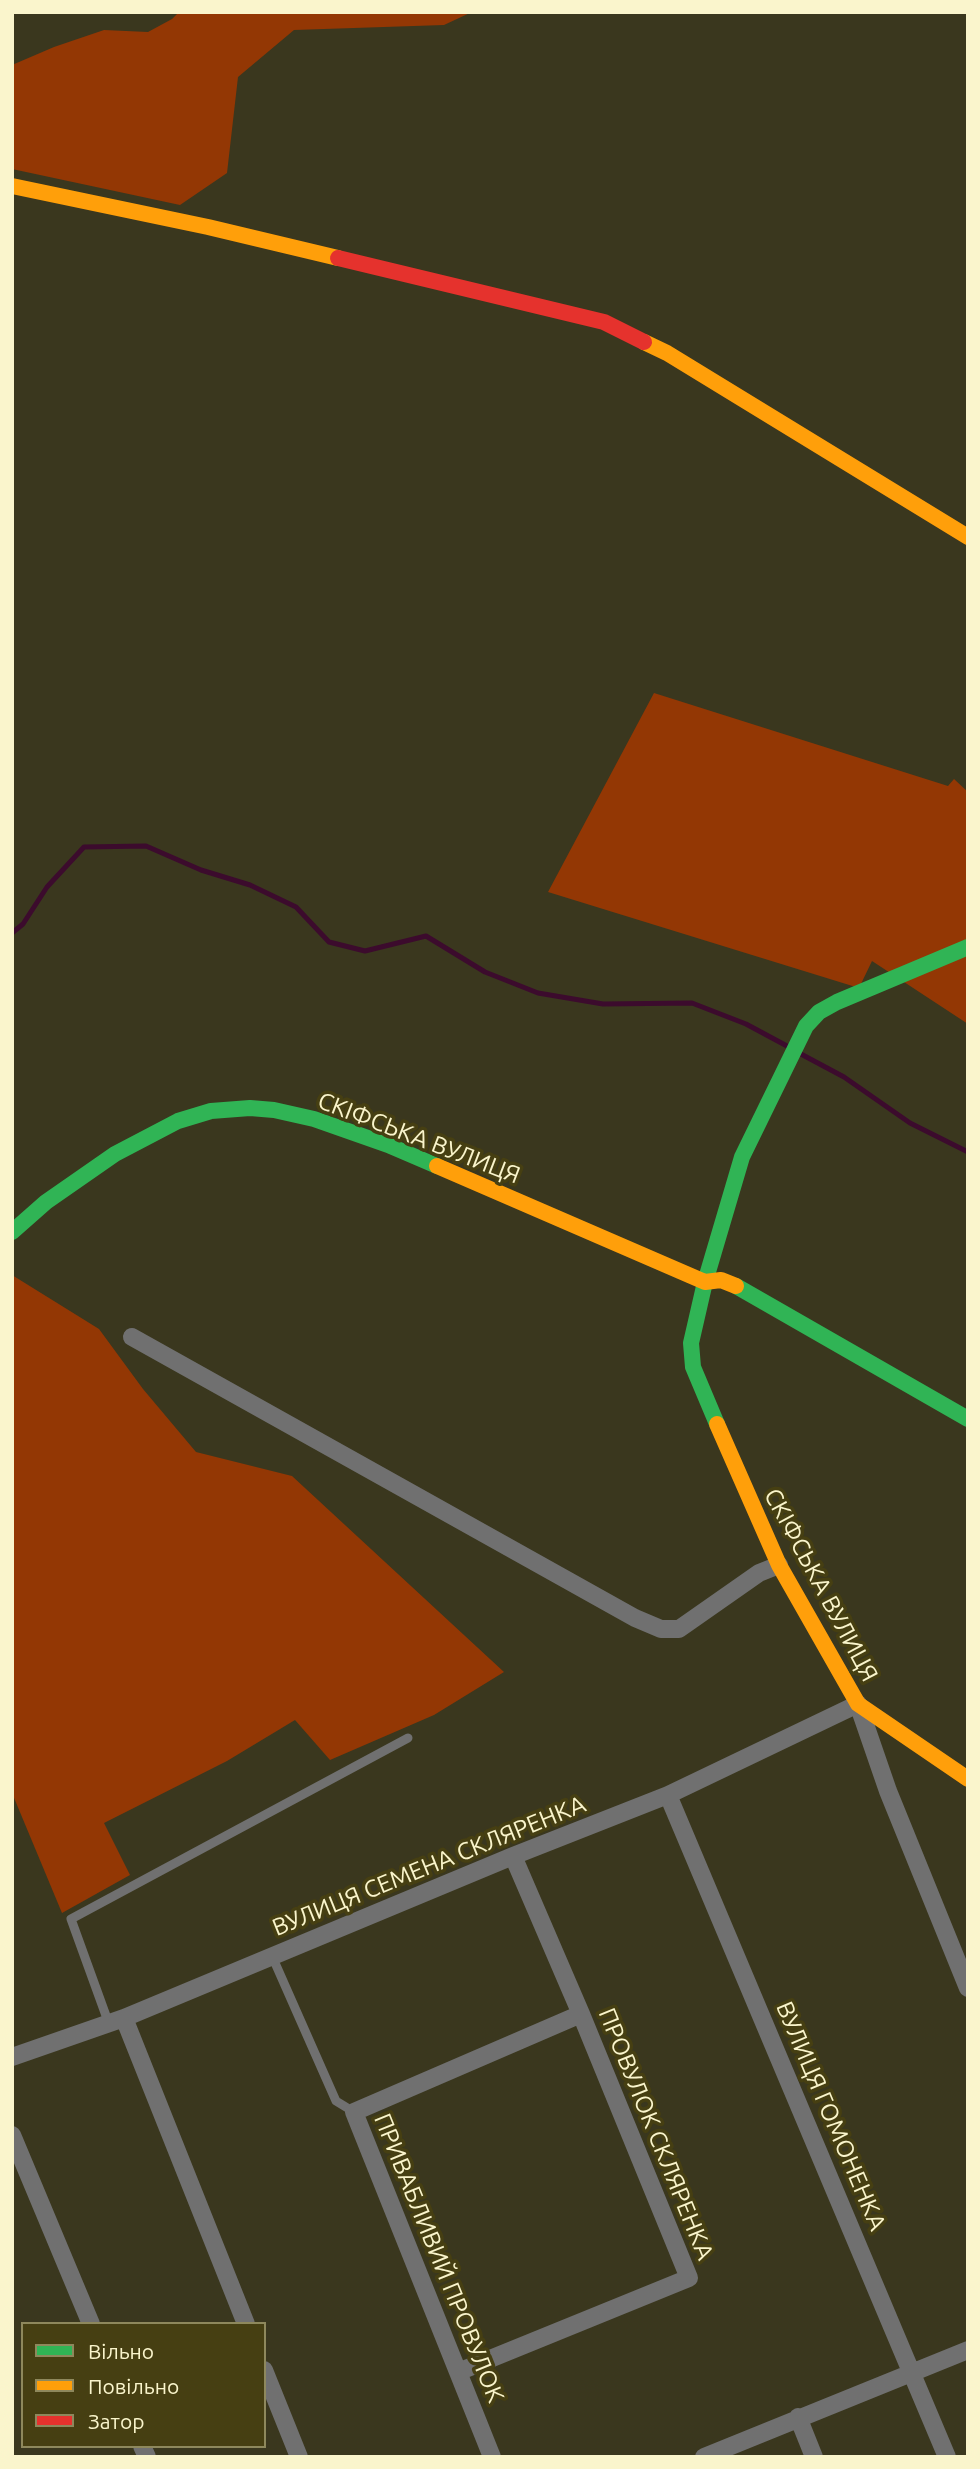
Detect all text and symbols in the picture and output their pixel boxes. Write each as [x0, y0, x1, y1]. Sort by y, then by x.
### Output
street label: СКІФСЬКА ВУЛИЦЯ [314, 1086, 524, 1190]
street label: СКІФСЬКА ВУЛИЦЯ [758, 1484, 884, 1686]
street label: ВУЛИЦЯ СЕМЕНА СКЛЯРЕНКА [268, 1790, 590, 1942]
street label: ВУЛИЦЯ ГОМОНЕНКА [770, 1997, 892, 2235]
street label: ПРОВУЛОК СКЛЯРЕНКА [592, 2004, 720, 2264]
street label: ПРИВАБЛИВИЙ ПРОВУЛОК [368, 2109, 510, 2407]
legend [21, 2322, 266, 2448]
text: Вільно [88, 2339, 154, 2363]
text: Повільно [88, 2374, 179, 2398]
text: Затор [88, 2409, 144, 2433]

